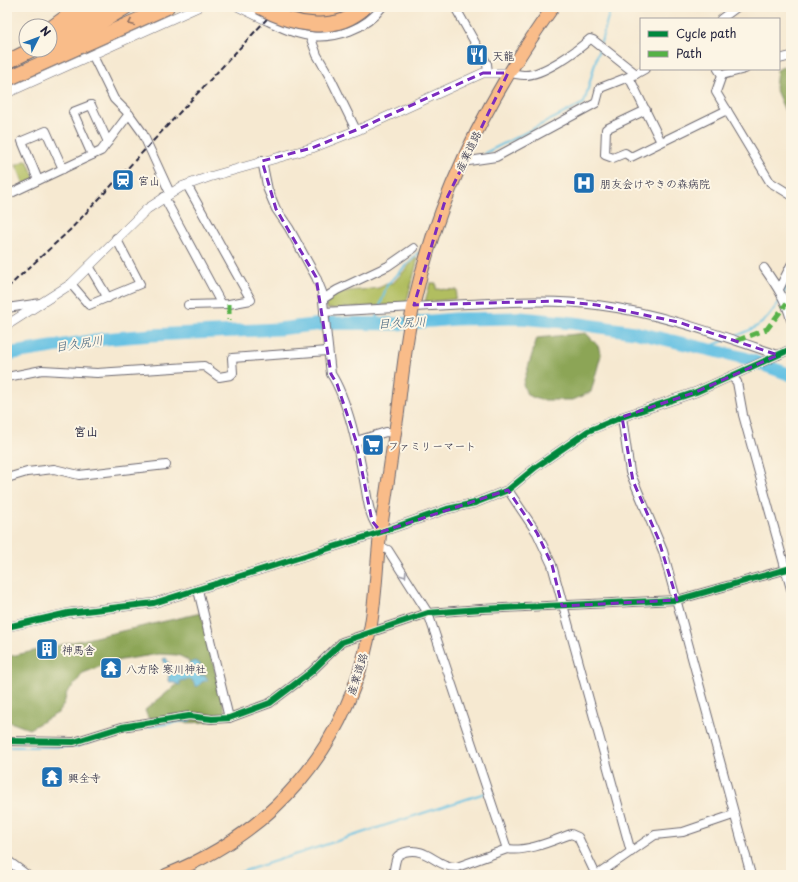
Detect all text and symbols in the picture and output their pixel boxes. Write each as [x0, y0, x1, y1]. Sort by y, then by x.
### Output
north arrow [18, 18, 58, 58]
one-way arrow [128, 18, 135, 26]
legend [640, 18, 780, 70]
text: N [37, 22, 55, 40]
text: Cycle path [676, 24, 737, 42]
restaurant icon: 天龍 [464, 42, 490, 68]
text: Path [676, 44, 702, 62]
place label: 天龍 [492, 47, 514, 64]
street label: 産業道路 [451, 128, 485, 174]
station icon: 宮山 [110, 167, 136, 193]
hospital icon: 朋友会けやきの森病院 [571, 170, 597, 196]
place label: 宮山 [138, 172, 160, 189]
place label: 朋友会けやきの森病院 [600, 175, 710, 192]
water label: 目久尻川 [378, 312, 426, 332]
water label: 目久尻川 [54, 330, 104, 356]
district label: 宮山 [74, 422, 98, 440]
supermarket icon: ファミリーマート [360, 432, 386, 458]
place label: ファミリーマート [388, 437, 476, 454]
one-way arrow [399, 571, 407, 578]
building icon: 神馬舎 [34, 636, 60, 662]
place label: 神馬舎 [62, 641, 95, 658]
street label: 産業道路 [342, 650, 372, 698]
temple icon: 八方除 寒川神社 [98, 655, 124, 681]
place label: 八方除 寒川神社 [126, 660, 207, 677]
temple icon: 興全寺 [39, 764, 65, 790]
place label: 興全寺 [68, 769, 101, 786]

